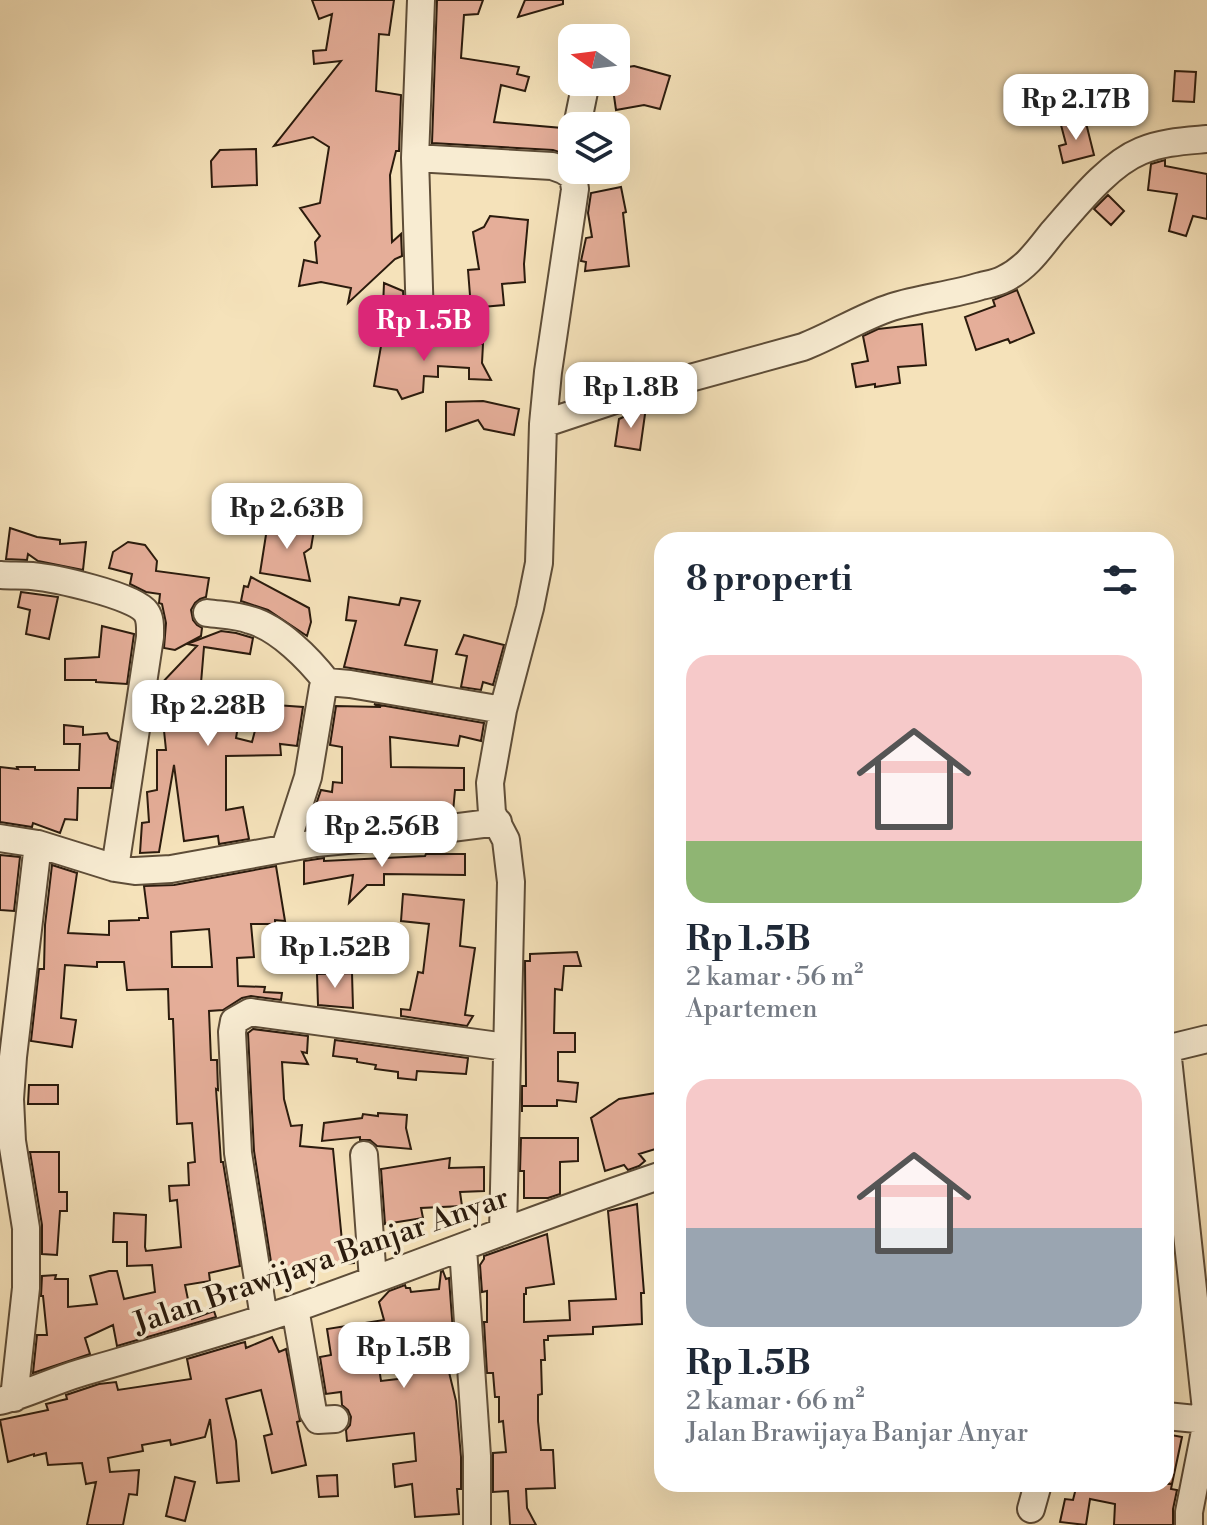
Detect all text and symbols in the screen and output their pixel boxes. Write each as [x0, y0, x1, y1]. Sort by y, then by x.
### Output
north arrow [558, 24, 630, 96]
map controls [558, 24, 630, 184]
pin: Rp 2.17B [993, 74, 1159, 142]
text: Rp 2.17B [1021, 84, 1131, 116]
button: layers [558, 112, 630, 184]
pin: Rp 1.5B [350, 295, 498, 363]
text: Rp 1.5B [376, 305, 472, 337]
pin: Rp 1.8B [557, 362, 705, 430]
text: Rp 1.8B [583, 372, 679, 404]
pin: Rp 2.63B [204, 483, 370, 551]
text: Rp 2.63B [230, 493, 344, 525]
icon: filters [1098, 558, 1142, 602]
text: 8 properti [686, 559, 852, 601]
pin: Rp 2.28B [125, 680, 291, 748]
text: Rp 2.28B [150, 690, 266, 722]
icon: home [842, 707, 986, 851]
pin: Rp 2.56B [299, 801, 465, 869]
text: Rp 2.56B [324, 811, 440, 843]
text: Rp 1.5B [686, 919, 811, 961]
pin: Rp 1.52B [252, 922, 418, 990]
text: Rp 1.52B [279, 932, 391, 964]
text: 2 kamar · 56 m² [686, 961, 863, 993]
text: Apartemen [686, 993, 818, 1025]
icon: home [842, 1131, 986, 1275]
street label: Jalan Brawijaya Banjar Anyar [128, 1179, 514, 1343]
pin: Rp 1.5B [330, 1322, 478, 1390]
text: Rp 1.5B [356, 1332, 452, 1364]
text: Rp 1.5B [686, 1343, 811, 1385]
text: 2 kamar · 66 m² [686, 1385, 865, 1417]
text: Jalan Brawijaya Banjar Anyar [686, 1417, 1028, 1449]

